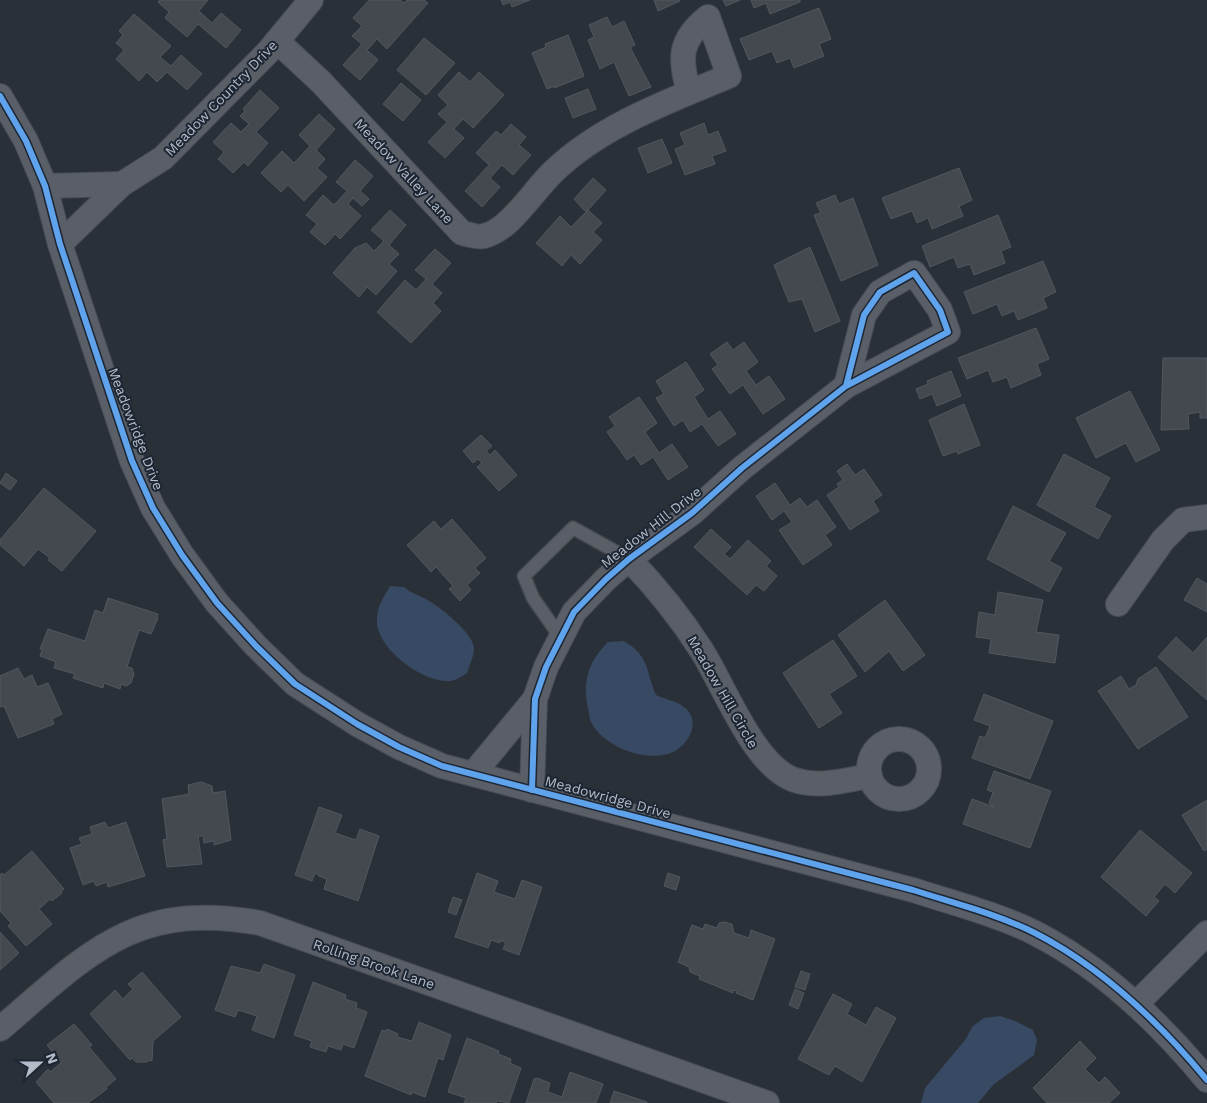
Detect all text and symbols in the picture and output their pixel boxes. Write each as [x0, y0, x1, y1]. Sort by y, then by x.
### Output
street label: Meadow Country Drive [162, 37, 280, 159]
street label: Meadow Valley Lane [351, 115, 457, 227]
street label: Meadowridge Drive [105, 366, 167, 492]
street label: Meadow Hill Drive [598, 483, 704, 571]
street label: Meadow Hill Circle [684, 633, 762, 751]
street label: Meadowridge Drive [543, 772, 673, 822]
street label: Rolling Brook Lane [311, 936, 437, 992]
north arrow [15, 1038, 65, 1088]
text: N [43, 1051, 61, 1066]

